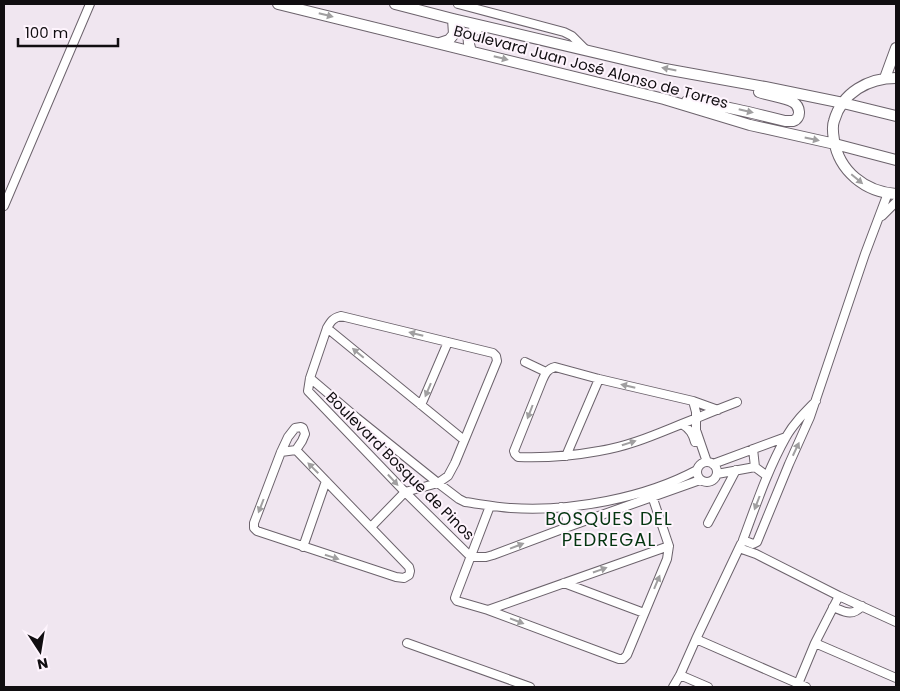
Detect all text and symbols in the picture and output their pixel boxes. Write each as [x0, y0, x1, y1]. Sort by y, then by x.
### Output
one-way arrow [318, 11, 333, 19]
scale bar [18, 15, 118, 47]
street label: Boulevard Juan José Alonso de Torres [451, 20, 731, 113]
text: 100 m [25, 22, 68, 43]
one-way arrow [493, 54, 508, 62]
one-way arrow [660, 65, 676, 73]
one-way arrow [739, 107, 754, 115]
one-way arrow [805, 135, 820, 143]
one-way arrow [851, 174, 864, 185]
one-way arrow [409, 330, 424, 338]
one-way arrow [352, 348, 365, 359]
one-way arrow [424, 382, 431, 397]
one-way arrow [621, 382, 636, 390]
street label: Boulevard Bosque de Pinos [321, 387, 479, 545]
one-way arrow [525, 404, 533, 419]
one-way arrow [622, 439, 637, 447]
one-way arrow [792, 441, 800, 456]
one-way arrow [307, 462, 319, 474]
one-way arrow [387, 473, 399, 485]
one-way arrow [753, 495, 760, 510]
one-way arrow [257, 499, 265, 514]
district label: BOSQUES DEL PEDREGAL [545, 506, 673, 552]
one-way arrow [510, 541, 525, 549]
one-way arrow [325, 553, 340, 561]
one-way arrow [593, 566, 608, 574]
one-way arrow [653, 575, 661, 589]
one-way arrow [510, 617, 525, 625]
north arrow [15, 626, 65, 676]
text: N [35, 653, 50, 675]

